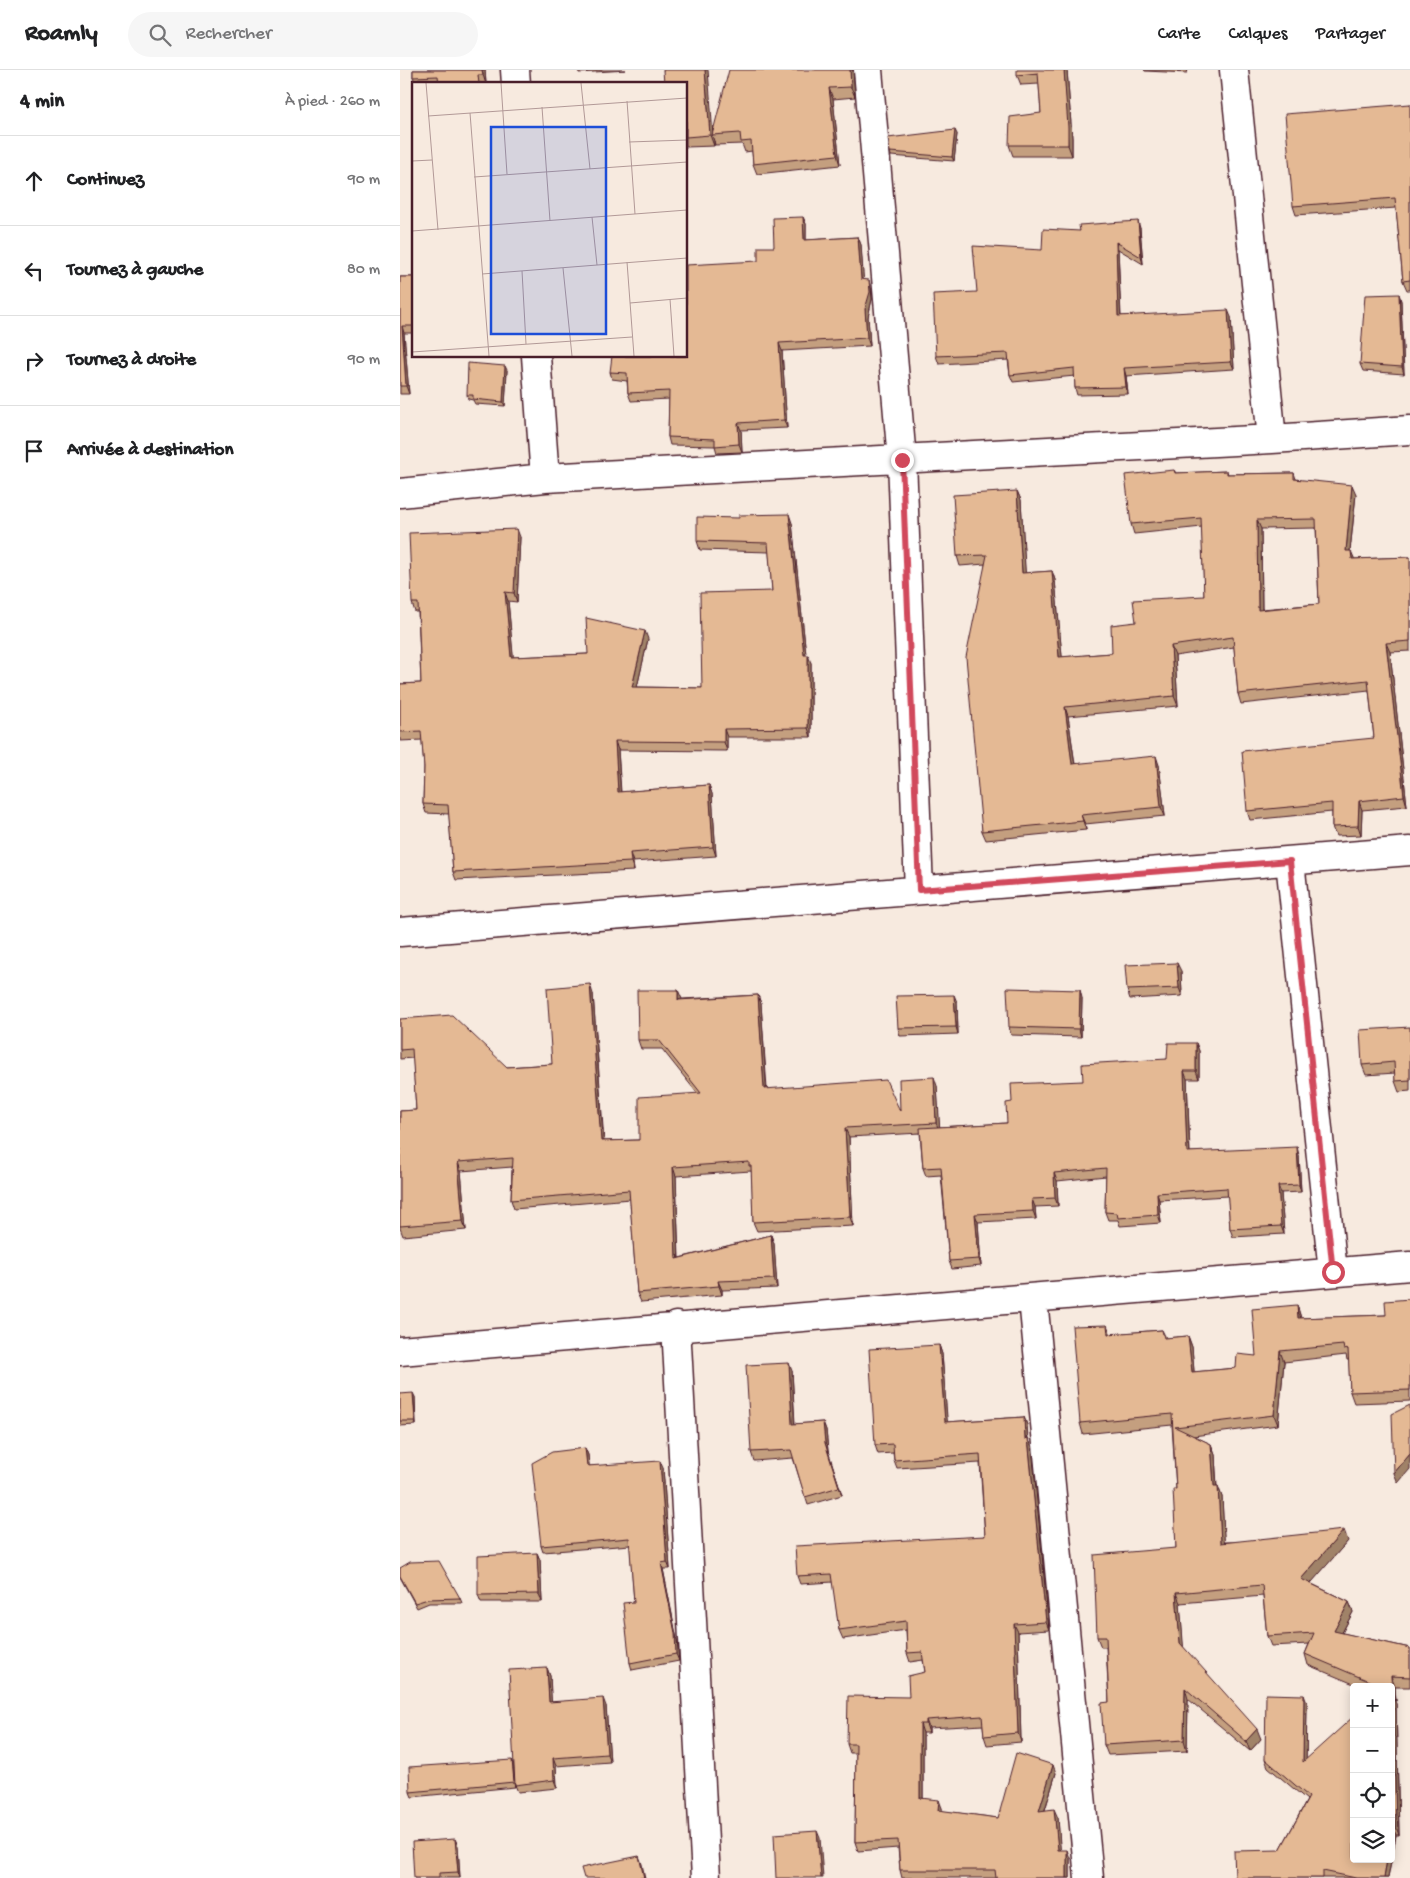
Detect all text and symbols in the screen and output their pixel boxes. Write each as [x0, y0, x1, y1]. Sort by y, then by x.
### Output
search box [128, 12, 478, 57]
text: Roamly [25, 20, 98, 49]
icon: search [146, 21, 174, 49]
text: Rechercher [186, 23, 272, 46]
text: Carte [1158, 24, 1201, 45]
text: Calques [1229, 24, 1287, 45]
text: Partager [1315, 24, 1385, 45]
inset map [412, 82, 688, 358]
text: 4 min [20, 90, 64, 115]
text: À pied · 260 m [285, 93, 380, 112]
icon: ahead [20, 167, 48, 195]
text: Continuez [67, 169, 144, 192]
text: 90 m [348, 171, 380, 190]
icon: left [20, 257, 48, 285]
text: Tournez à gauche [67, 259, 203, 282]
text: 80 m [347, 261, 380, 280]
icon: right [20, 347, 48, 375]
text: Tournez à droite [67, 349, 196, 372]
text: 90 m [348, 351, 380, 370]
icon: arrive [20, 437, 48, 465]
text: Arrivée à destination [67, 439, 233, 462]
route end [891, 449, 914, 472]
route start [1322, 1261, 1345, 1284]
map controls [1350, 1683, 1395, 1863]
button: + [1350, 1683, 1395, 1728]
button: − [1350, 1728, 1395, 1773]
button: locate [1350, 1773, 1395, 1818]
button: layers [1350, 1818, 1395, 1863]

